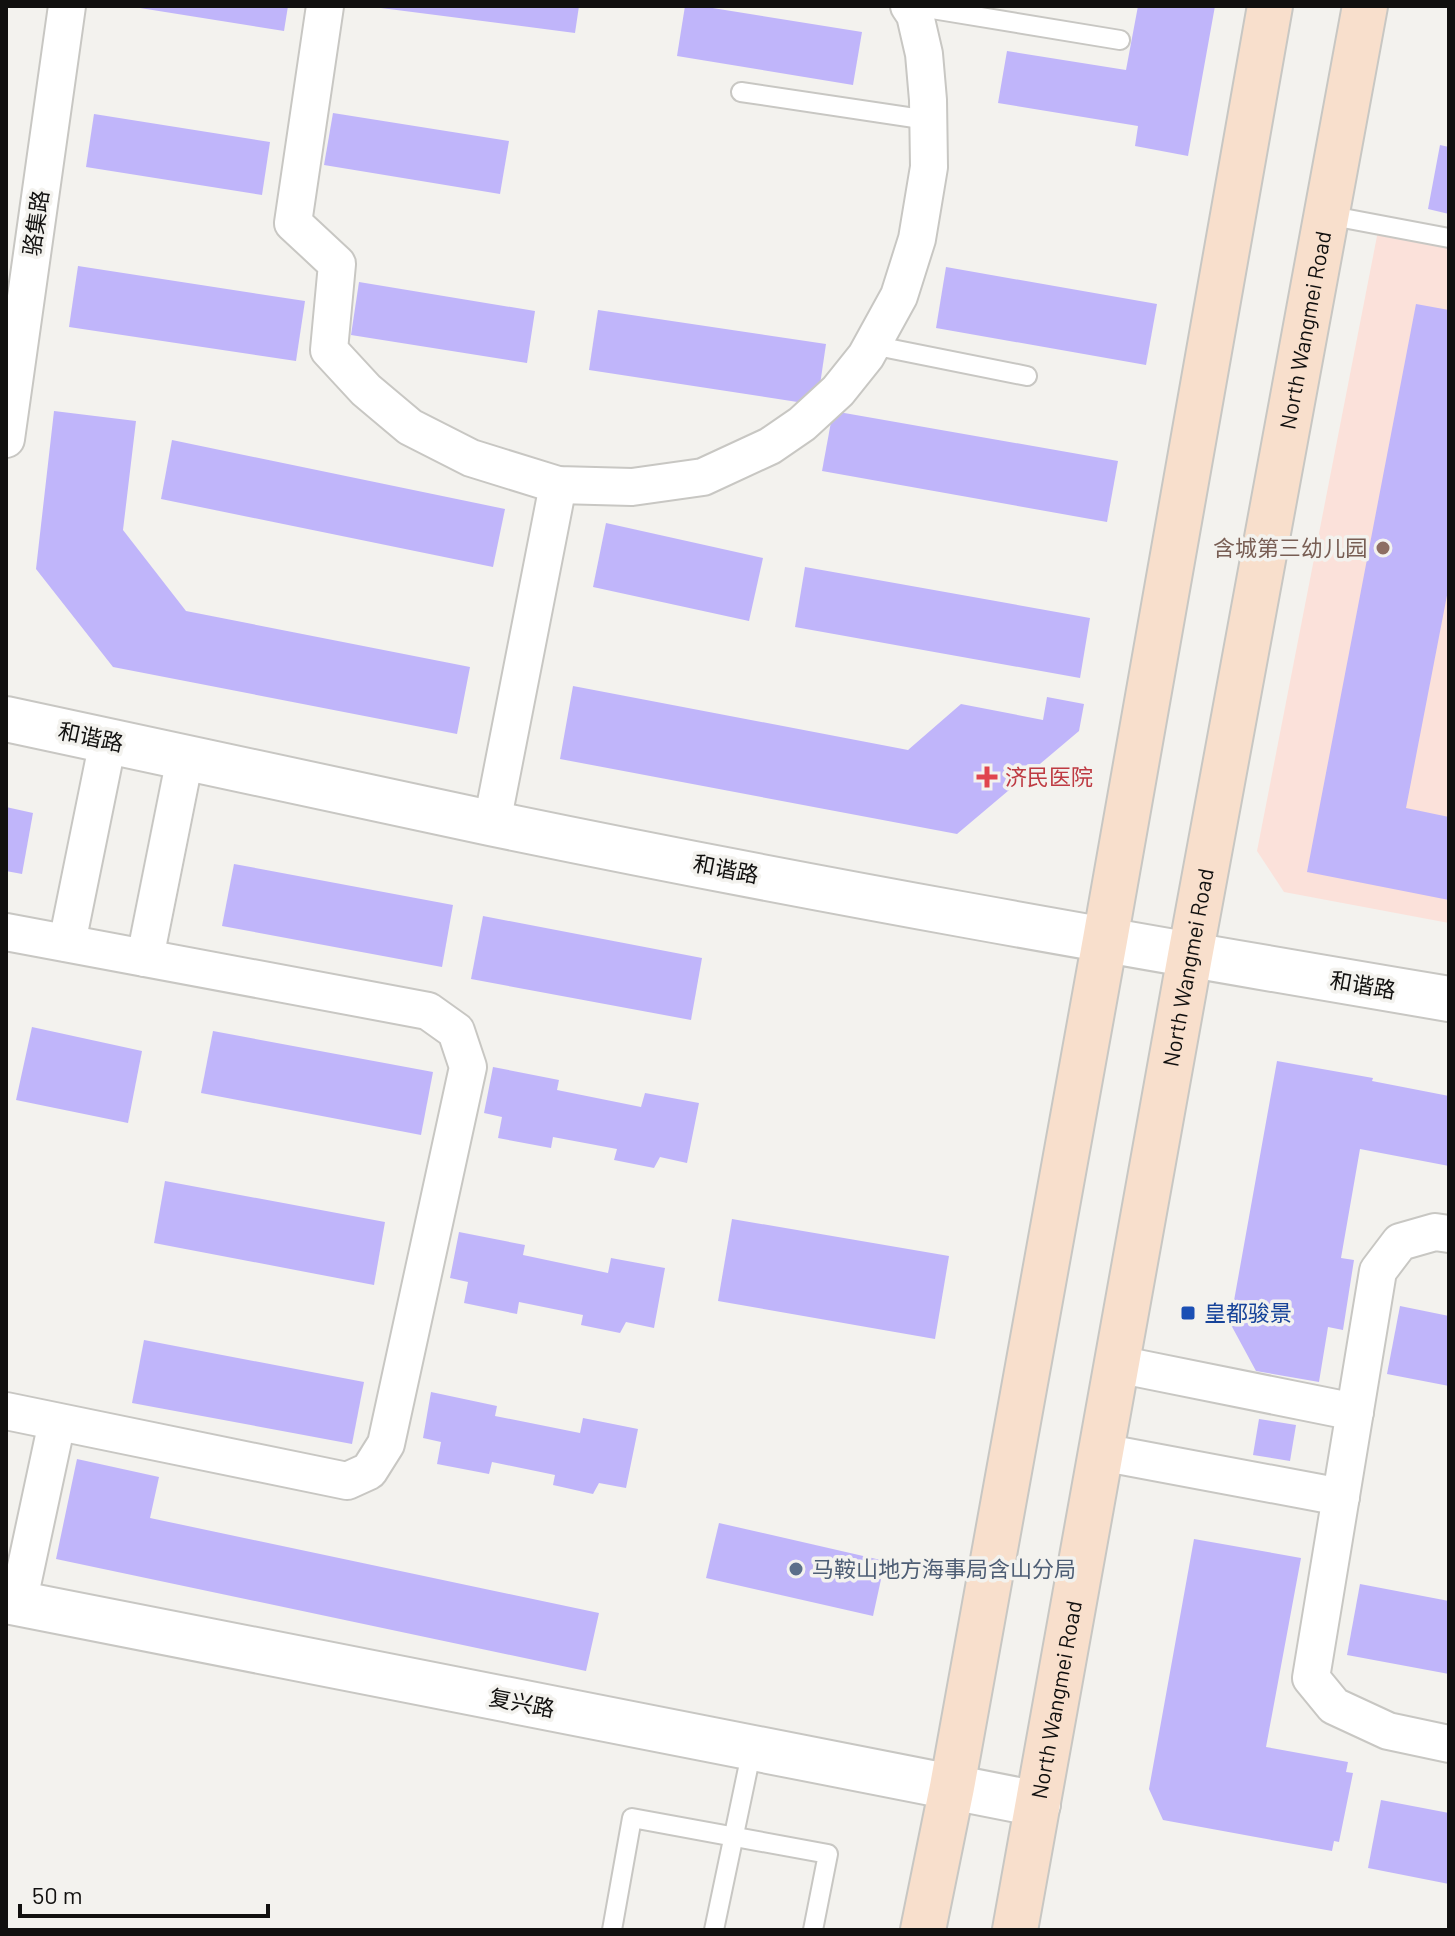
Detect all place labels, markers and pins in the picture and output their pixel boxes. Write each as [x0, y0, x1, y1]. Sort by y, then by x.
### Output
place label: 含城第三幼儿园 [1213, 534, 1367, 560]
marker: 含城第三幼儿园 [1374, 539, 1392, 557]
place label: 济民医院 [1005, 763, 1093, 789]
marker: 济民医院 [976, 766, 998, 788]
place label: 皇都骏景 [1204, 1299, 1292, 1325]
marker: 皇都骏景 [1179, 1304, 1197, 1322]
place label: 马鞍山地方海事局含山分局 [812, 1555, 1076, 1581]
marker: 马鞍山地方海事局含山分局 [787, 1560, 805, 1578]

